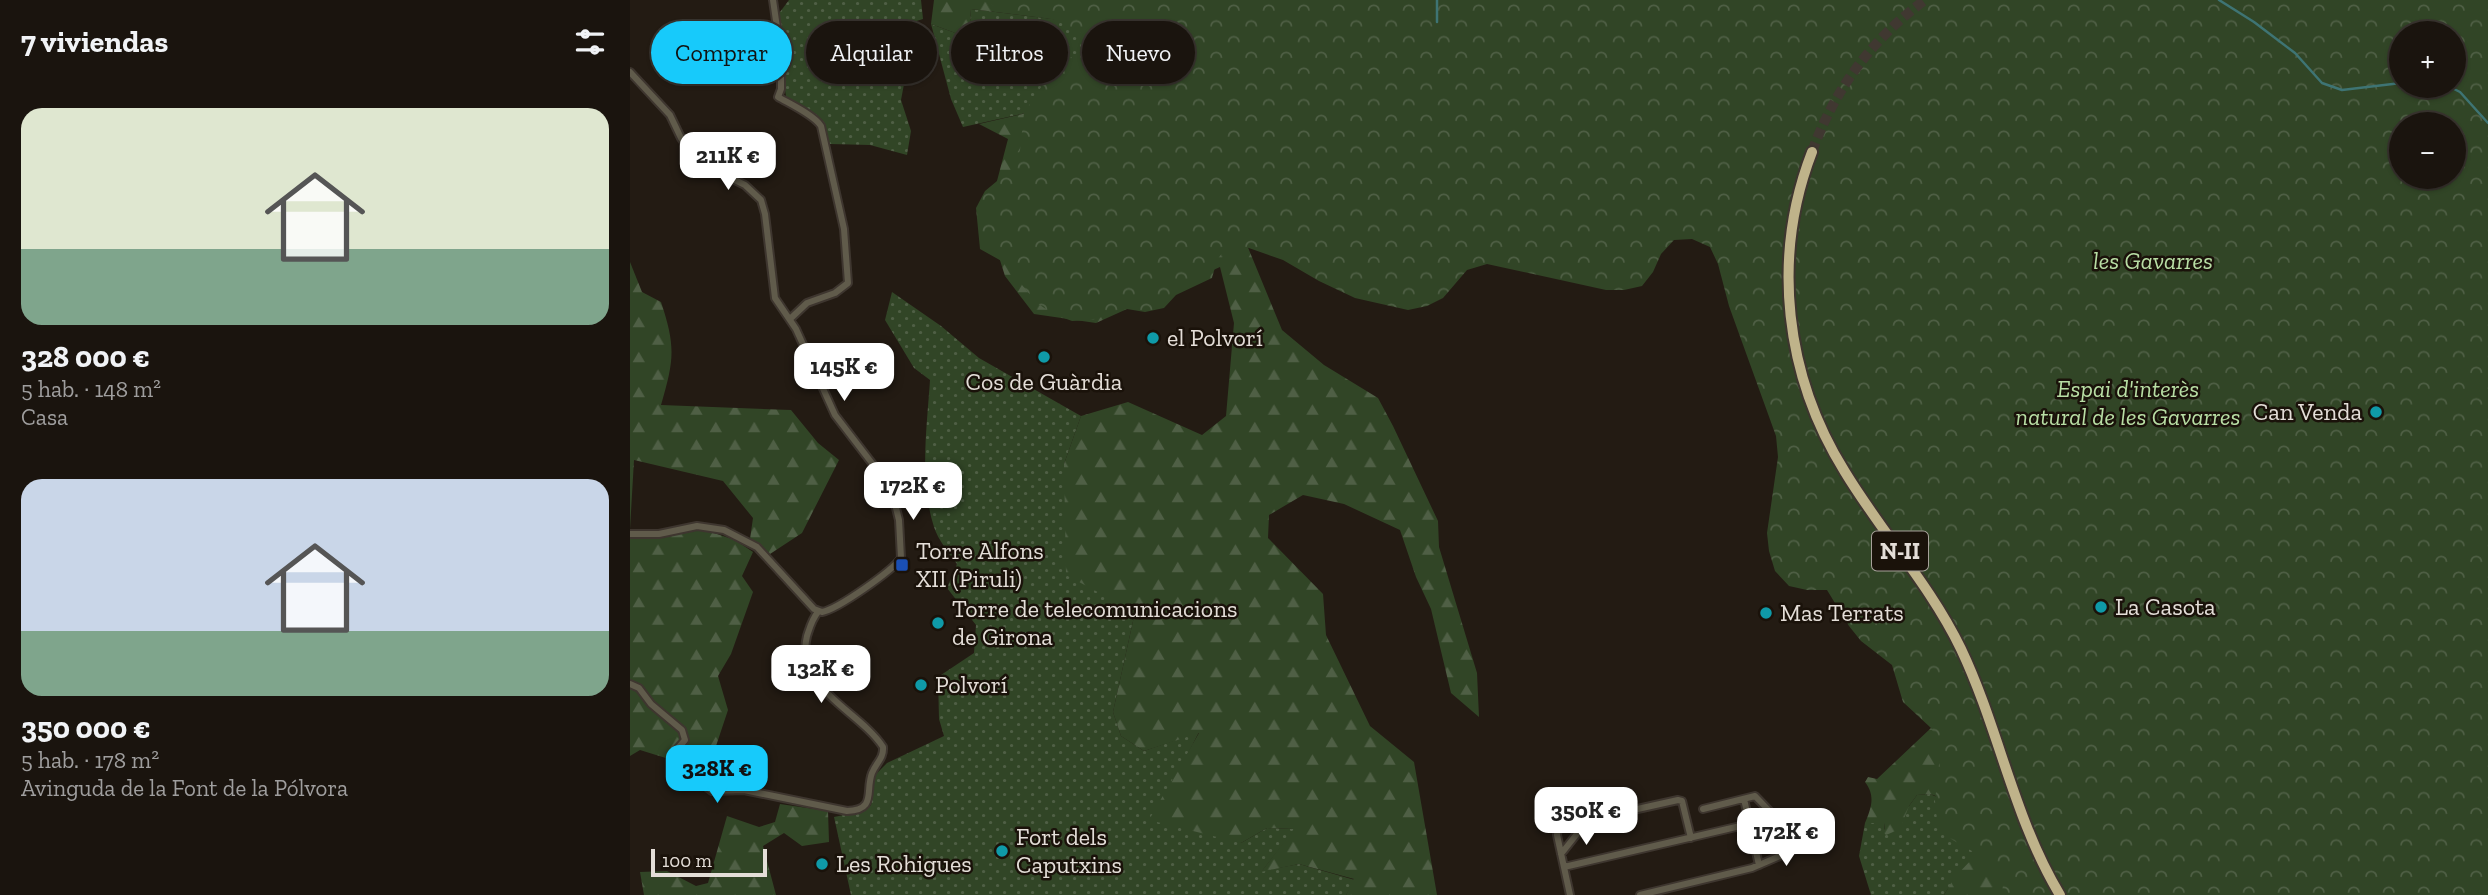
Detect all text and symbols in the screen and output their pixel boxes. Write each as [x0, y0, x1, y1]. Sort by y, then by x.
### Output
chip: Comprar [651, 21, 792, 84]
chip: Alquilar [806, 21, 937, 84]
chip: Filtros [951, 21, 1068, 84]
chip: Nuevo [1082, 21, 1195, 84]
map controls [2389, 21, 2466, 189]
button: + [2389, 21, 2466, 98]
icon: filters [571, 23, 609, 61]
text: 7 viviendas [21, 24, 168, 60]
button: − [2389, 112, 2466, 189]
pin: 211K € [671, 132, 785, 192]
text: 211K € [696, 141, 760, 169]
icon: home [252, 154, 378, 280]
park label: les Gavarres [2093, 246, 2213, 275]
place label: el Polvorí [1167, 323, 1263, 352]
marker: el Polvorí [1145, 330, 1161, 346]
text: 328 000 € [21, 339, 150, 375]
pin: 145K € [787, 344, 901, 403]
marker: Cos de Guàrdia [1036, 349, 1052, 365]
text: 145K € [810, 352, 878, 380]
place label: Cos de Guàrdia [966, 367, 1123, 396]
park label: Espai d'interès natural de les Gavarres [2016, 374, 2240, 431]
text: 5 hab. · 148 m² [21, 375, 161, 403]
place label: Can Venda [2253, 397, 2362, 426]
text: Casa [21, 403, 68, 431]
marker: Can Venda [2368, 404, 2384, 420]
pin: 172K € [856, 462, 970, 522]
text: 172K € [880, 471, 946, 499]
icon: home [252, 525, 378, 651]
road number: N-II [1872, 531, 1928, 570]
place label: Torre Alfons XII (Piruli) [916, 536, 1044, 593]
marker: Torre Alfons XII (Piruli) [894, 557, 910, 573]
place label: La Casota [2115, 592, 2216, 621]
place label: Torre de telecomunicacions de Girona [952, 594, 1237, 651]
place label: Mas Terrats [1780, 598, 1904, 627]
marker: La Casota [2093, 599, 2109, 615]
marker: Mas Terrats [1758, 605, 1774, 621]
marker: Torre de telecomunicacions de Girona [930, 615, 946, 631]
pin: 132K € [764, 646, 878, 705]
text: 132K € [787, 654, 855, 682]
place label: Polvorí [935, 670, 1008, 699]
marker: Polvorí [913, 677, 929, 693]
text: 350 000 € [21, 710, 151, 746]
text: 5 hab. · 178 m² [21, 746, 159, 774]
pin: 328K € [660, 746, 774, 805]
text: 328K € [682, 754, 752, 782]
text: Avinguda de la Font de la Pólvora [21, 774, 348, 802]
pin: 350K € [1529, 788, 1643, 847]
text: 350K € [1551, 796, 1621, 824]
pin: 172K € [1729, 808, 1843, 868]
text: 172K € [1753, 817, 1819, 845]
place label: Fort dels Caputxins [1016, 822, 1122, 879]
marker: Fort dels Caputxins [994, 843, 1010, 859]
scale bar [651, 846, 766, 878]
text: 100 m [662, 849, 712, 872]
place label: Les Rohigues [836, 849, 972, 878]
marker: Les Rohigues [814, 856, 830, 872]

